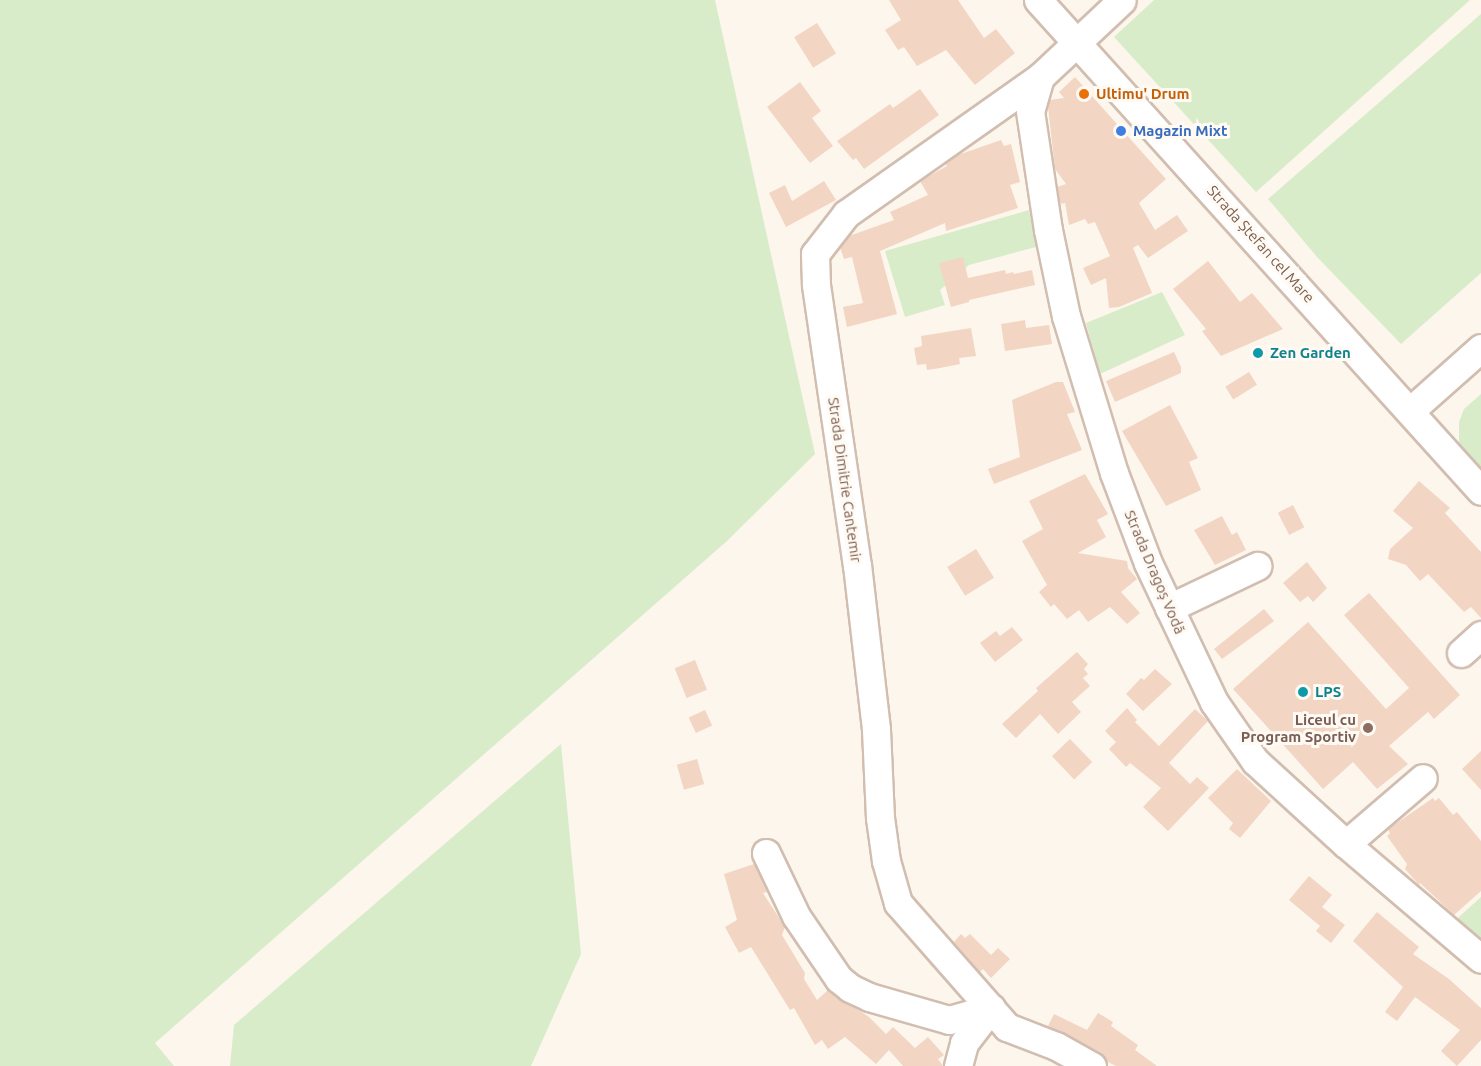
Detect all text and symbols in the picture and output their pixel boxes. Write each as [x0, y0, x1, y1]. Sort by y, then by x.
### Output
place label: Ultimu' Drum [1096, 85, 1189, 103]
marker: Ultimu' Drum [1077, 87, 1091, 101]
place label: Magazin Mixt [1133, 122, 1227, 140]
marker: Magazin Mixt [1114, 124, 1128, 138]
street label: Strada Ștefan cel Mare [1204, 182, 1318, 306]
place label: Zen Garden [1270, 344, 1351, 362]
marker: Zen Garden [1251, 346, 1265, 360]
street label: Strada Dimitrie Cantemir [824, 396, 866, 564]
street label: Strada Dragoș Vodă [1121, 507, 1189, 637]
place label: LPS [1315, 683, 1341, 701]
marker: LPS [1296, 685, 1310, 699]
place label: Liceul cu Program Sportiv [1241, 710, 1356, 745]
marker: Liceul cu Program Sportiv [1361, 721, 1375, 735]

